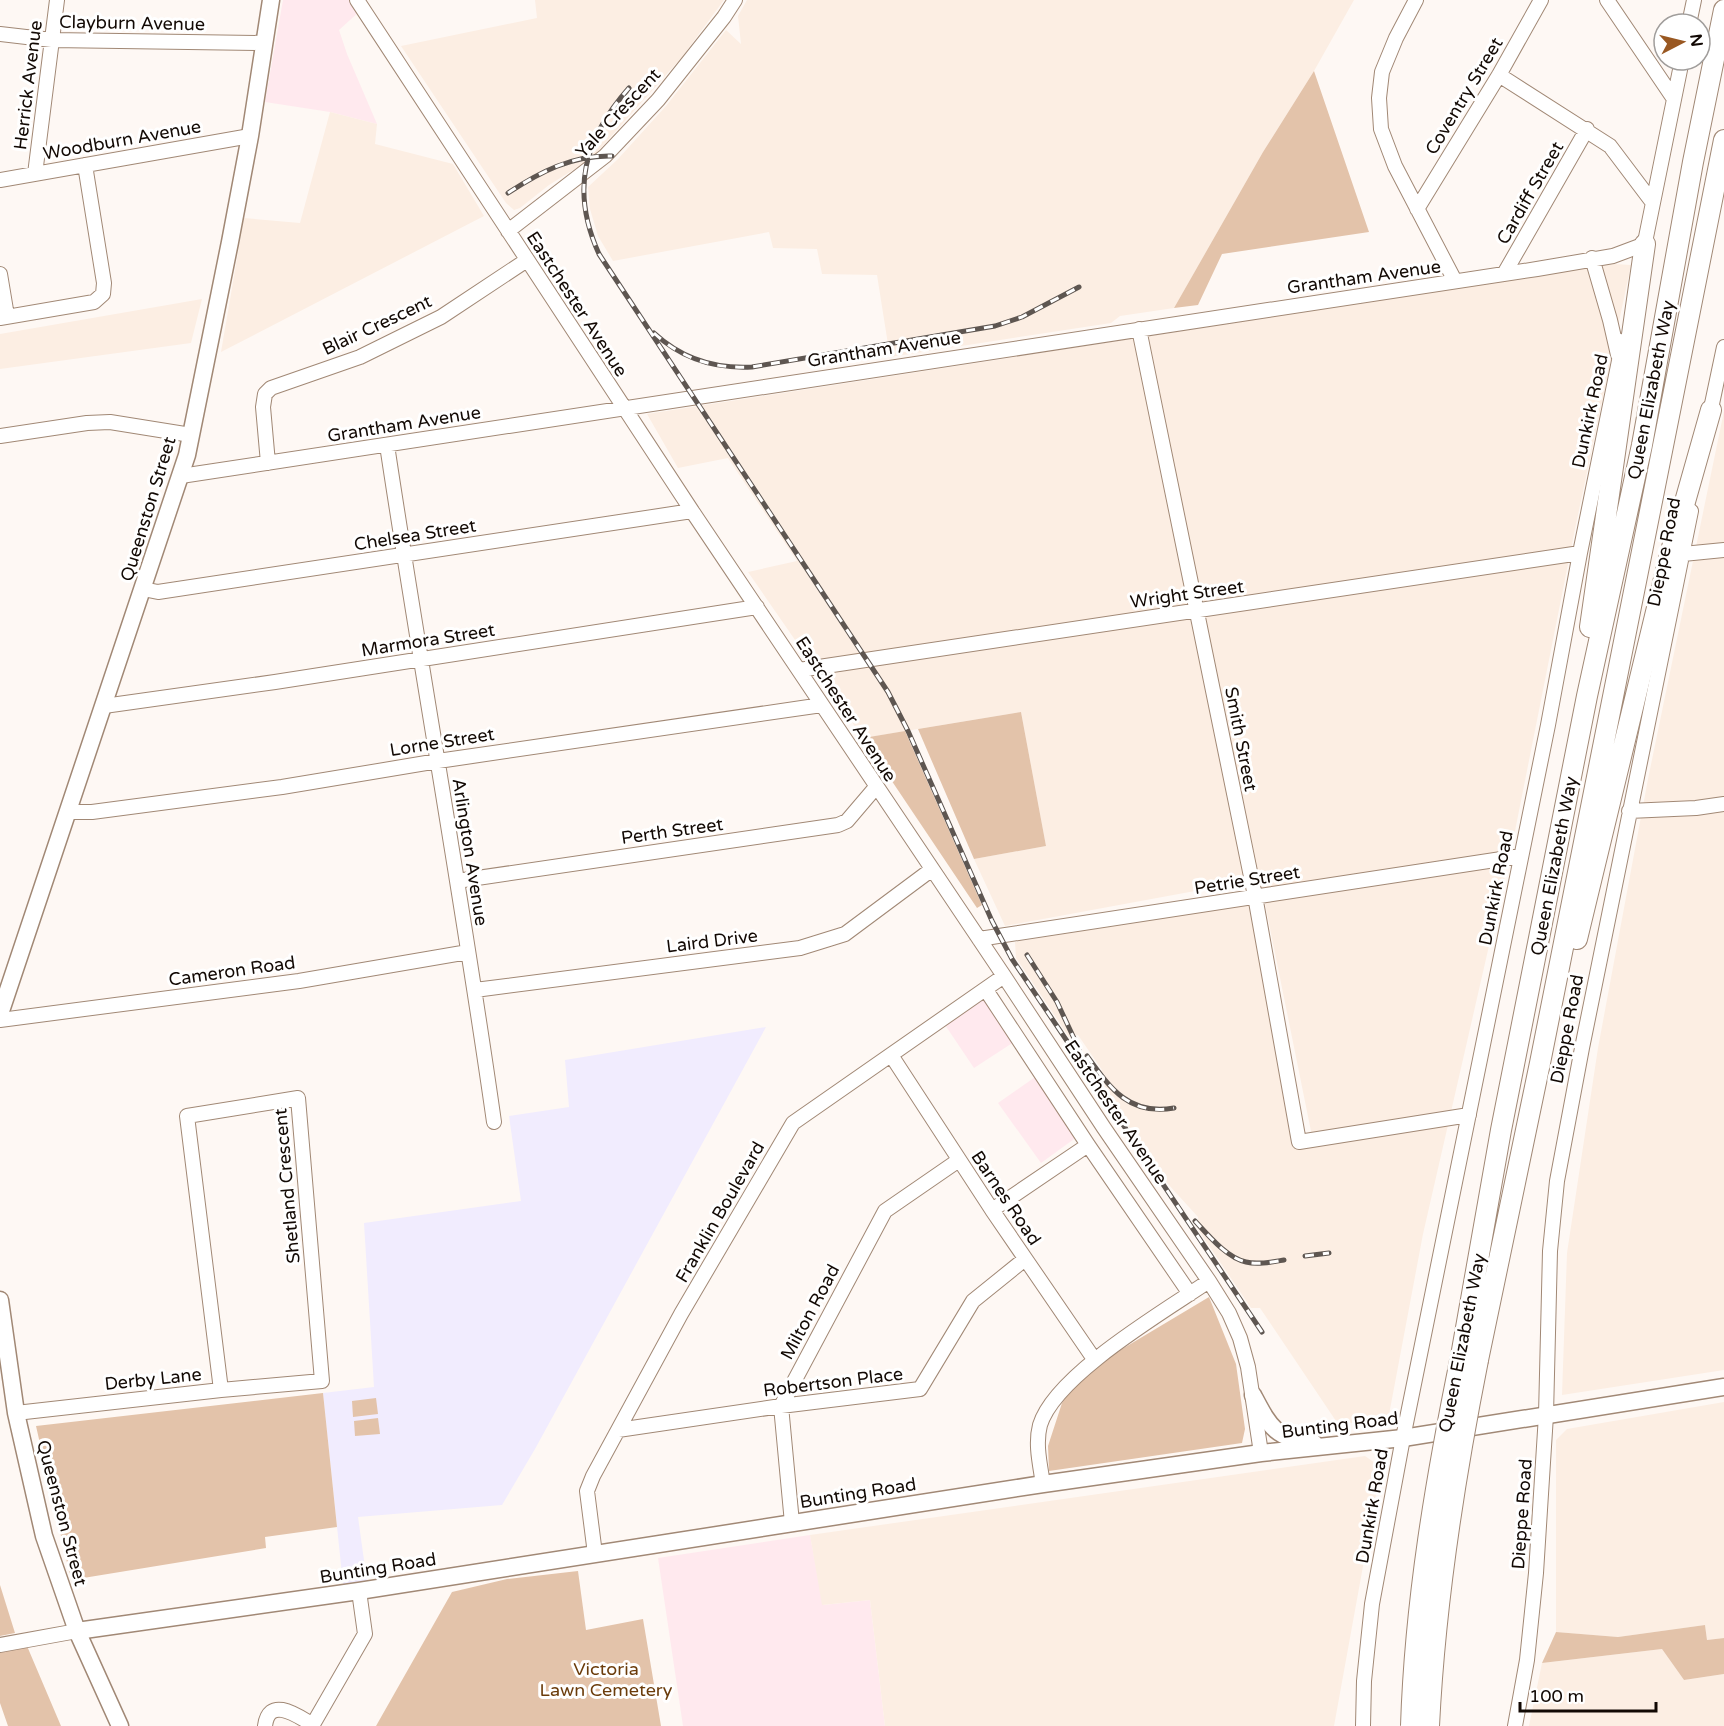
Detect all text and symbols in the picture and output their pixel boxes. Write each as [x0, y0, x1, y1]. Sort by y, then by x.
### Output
street label: Clayburn Avenue [59, 11, 205, 35]
north arrow [1652, 12, 1712, 72]
street label: Herrick Avenue [9, 19, 47, 151]
street label: Coventry Street [1420, 33, 1508, 159]
text: N [1685, 33, 1707, 48]
street label: Yale Crescent [571, 63, 665, 162]
street label: Woodburn Avenue [41, 115, 203, 165]
street label: Cardiff Street [1492, 138, 1568, 248]
street label: Eastchester Avenue [522, 227, 632, 381]
street label: Grantham Avenue [1286, 255, 1442, 299]
street label: Blair Crescent [319, 290, 435, 360]
street label: Queen Elizabeth Way [1623, 298, 1679, 482]
street label: Grantham Avenue [806, 326, 962, 372]
street label: Dunkirk Road [1567, 352, 1613, 470]
street label: Grantham Avenue [326, 401, 482, 447]
street label: Queenston Street [116, 434, 181, 584]
street label: Dieppe Road [1643, 496, 1685, 608]
street label: Chelsea Street [352, 514, 478, 556]
street label: Wright Street [1129, 575, 1245, 613]
street label: Marmora Street [360, 619, 497, 661]
street label: Eastchester Avenue [791, 632, 901, 786]
street label: Smith Street [1220, 685, 1262, 793]
street label: Lorne Street [388, 723, 496, 761]
street label: Queen Elizabeth Way [1526, 774, 1582, 958]
street label: Arlington Avenue [447, 777, 493, 927]
street label: Perth Street [620, 813, 725, 849]
street label: Dunkirk Road [1474, 829, 1518, 947]
street label: Petrie Street [1193, 861, 1301, 899]
street label: Laird Drive [665, 924, 759, 958]
street label: Cameron Road [167, 951, 297, 991]
street label: Dieppe Road [1546, 973, 1588, 1085]
street label: Eastchester Avenue [1060, 1036, 1172, 1188]
street label: Shetland Crescent [269, 1107, 305, 1265]
street label: Franklin Boulevard [671, 1138, 769, 1286]
street label: Barnes Road [966, 1147, 1046, 1249]
street label: Queen Elizabeth Way [1434, 1251, 1490, 1435]
street label: Milton Road [776, 1261, 844, 1363]
street label: Derby Lane [103, 1363, 203, 1395]
street label: Robertson Place [762, 1363, 904, 1401]
street label: Bunting Road [1280, 1407, 1400, 1443]
street label: Queenston Street [32, 1438, 92, 1588]
street label: Dunkirk Road [1351, 1447, 1393, 1565]
street label: Dieppe Road [1507, 1458, 1537, 1570]
street label: Bunting Road [798, 1473, 918, 1513]
street label: Bunting Road [318, 1548, 438, 1588]
park label: Victoria Lawn Cemetery [540, 1658, 673, 1701]
scale bar [1520, 1675, 1656, 1713]
text: 100 m [1529, 1685, 1584, 1707]

